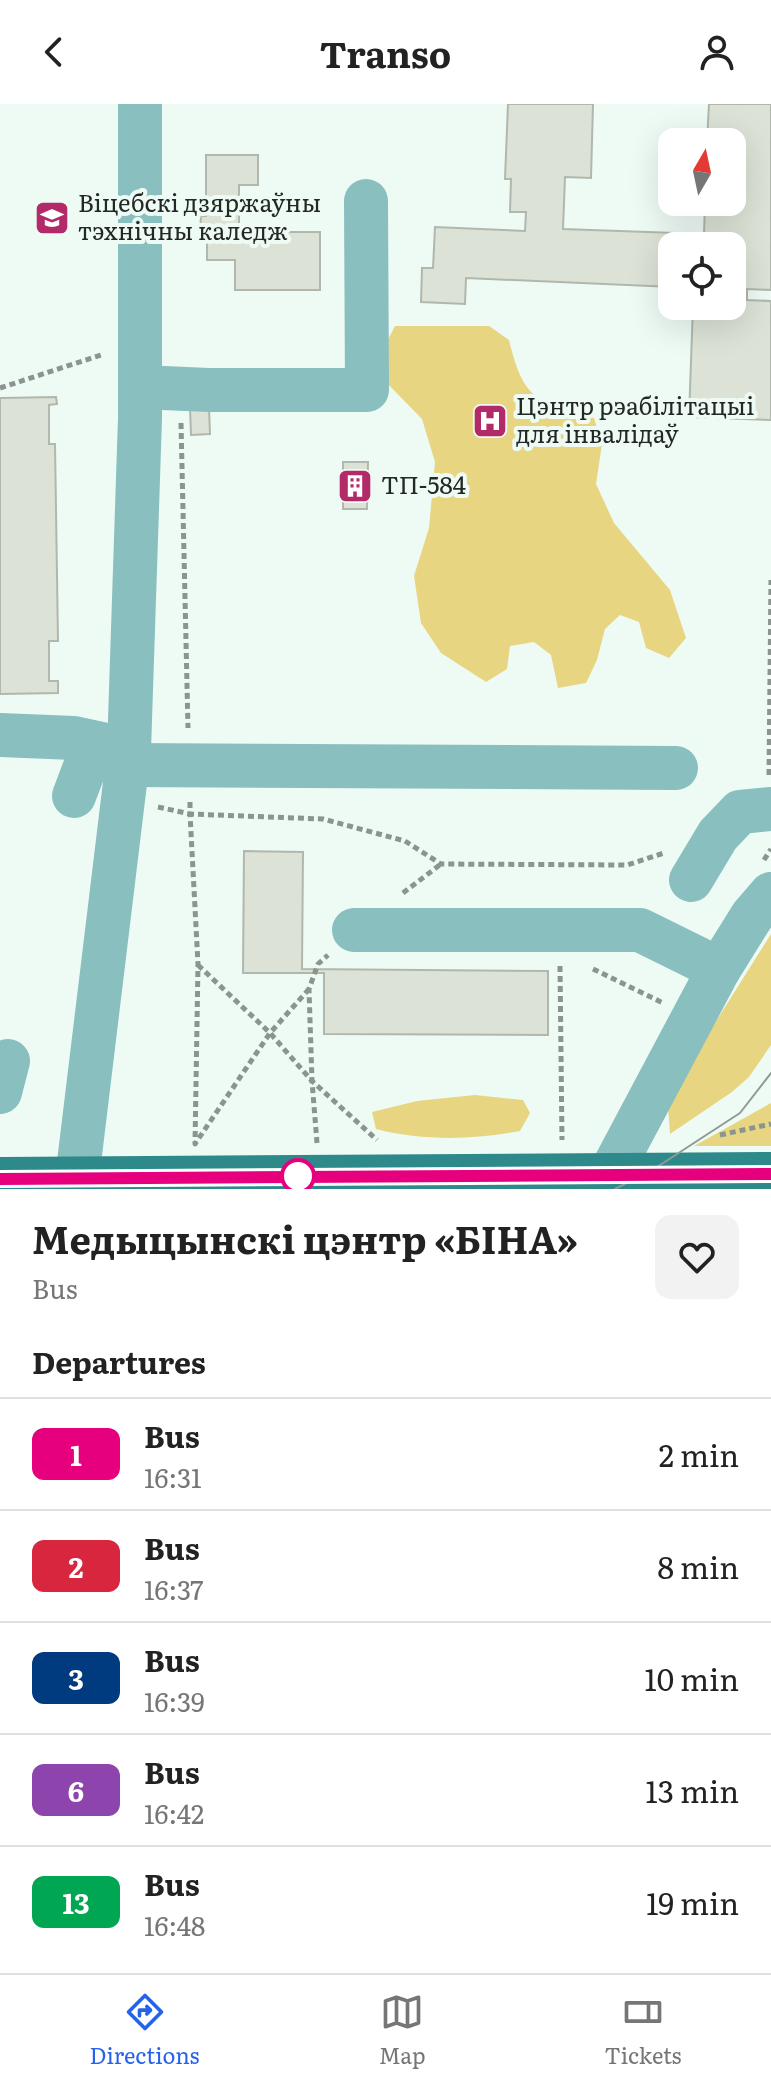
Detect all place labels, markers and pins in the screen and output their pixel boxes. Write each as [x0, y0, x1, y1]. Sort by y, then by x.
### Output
place label: Віцебскі дзяржаўны тэхнічны каледж [78, 184, 321, 247]
school or university icon: Віцебскі дзяржаўны тэхнічны каледж [33, 199, 71, 237]
place label: Цэнтр рэабілітацыі для інвалідаў [516, 387, 754, 450]
hospital icon: Цэнтр рэабілітацыі для інвалідаў [471, 402, 509, 440]
place label: ТП-584 [381, 466, 466, 501]
building icon: ТП-584 [336, 467, 374, 505]
unlabelled marker [281, 1159, 315, 1193]

